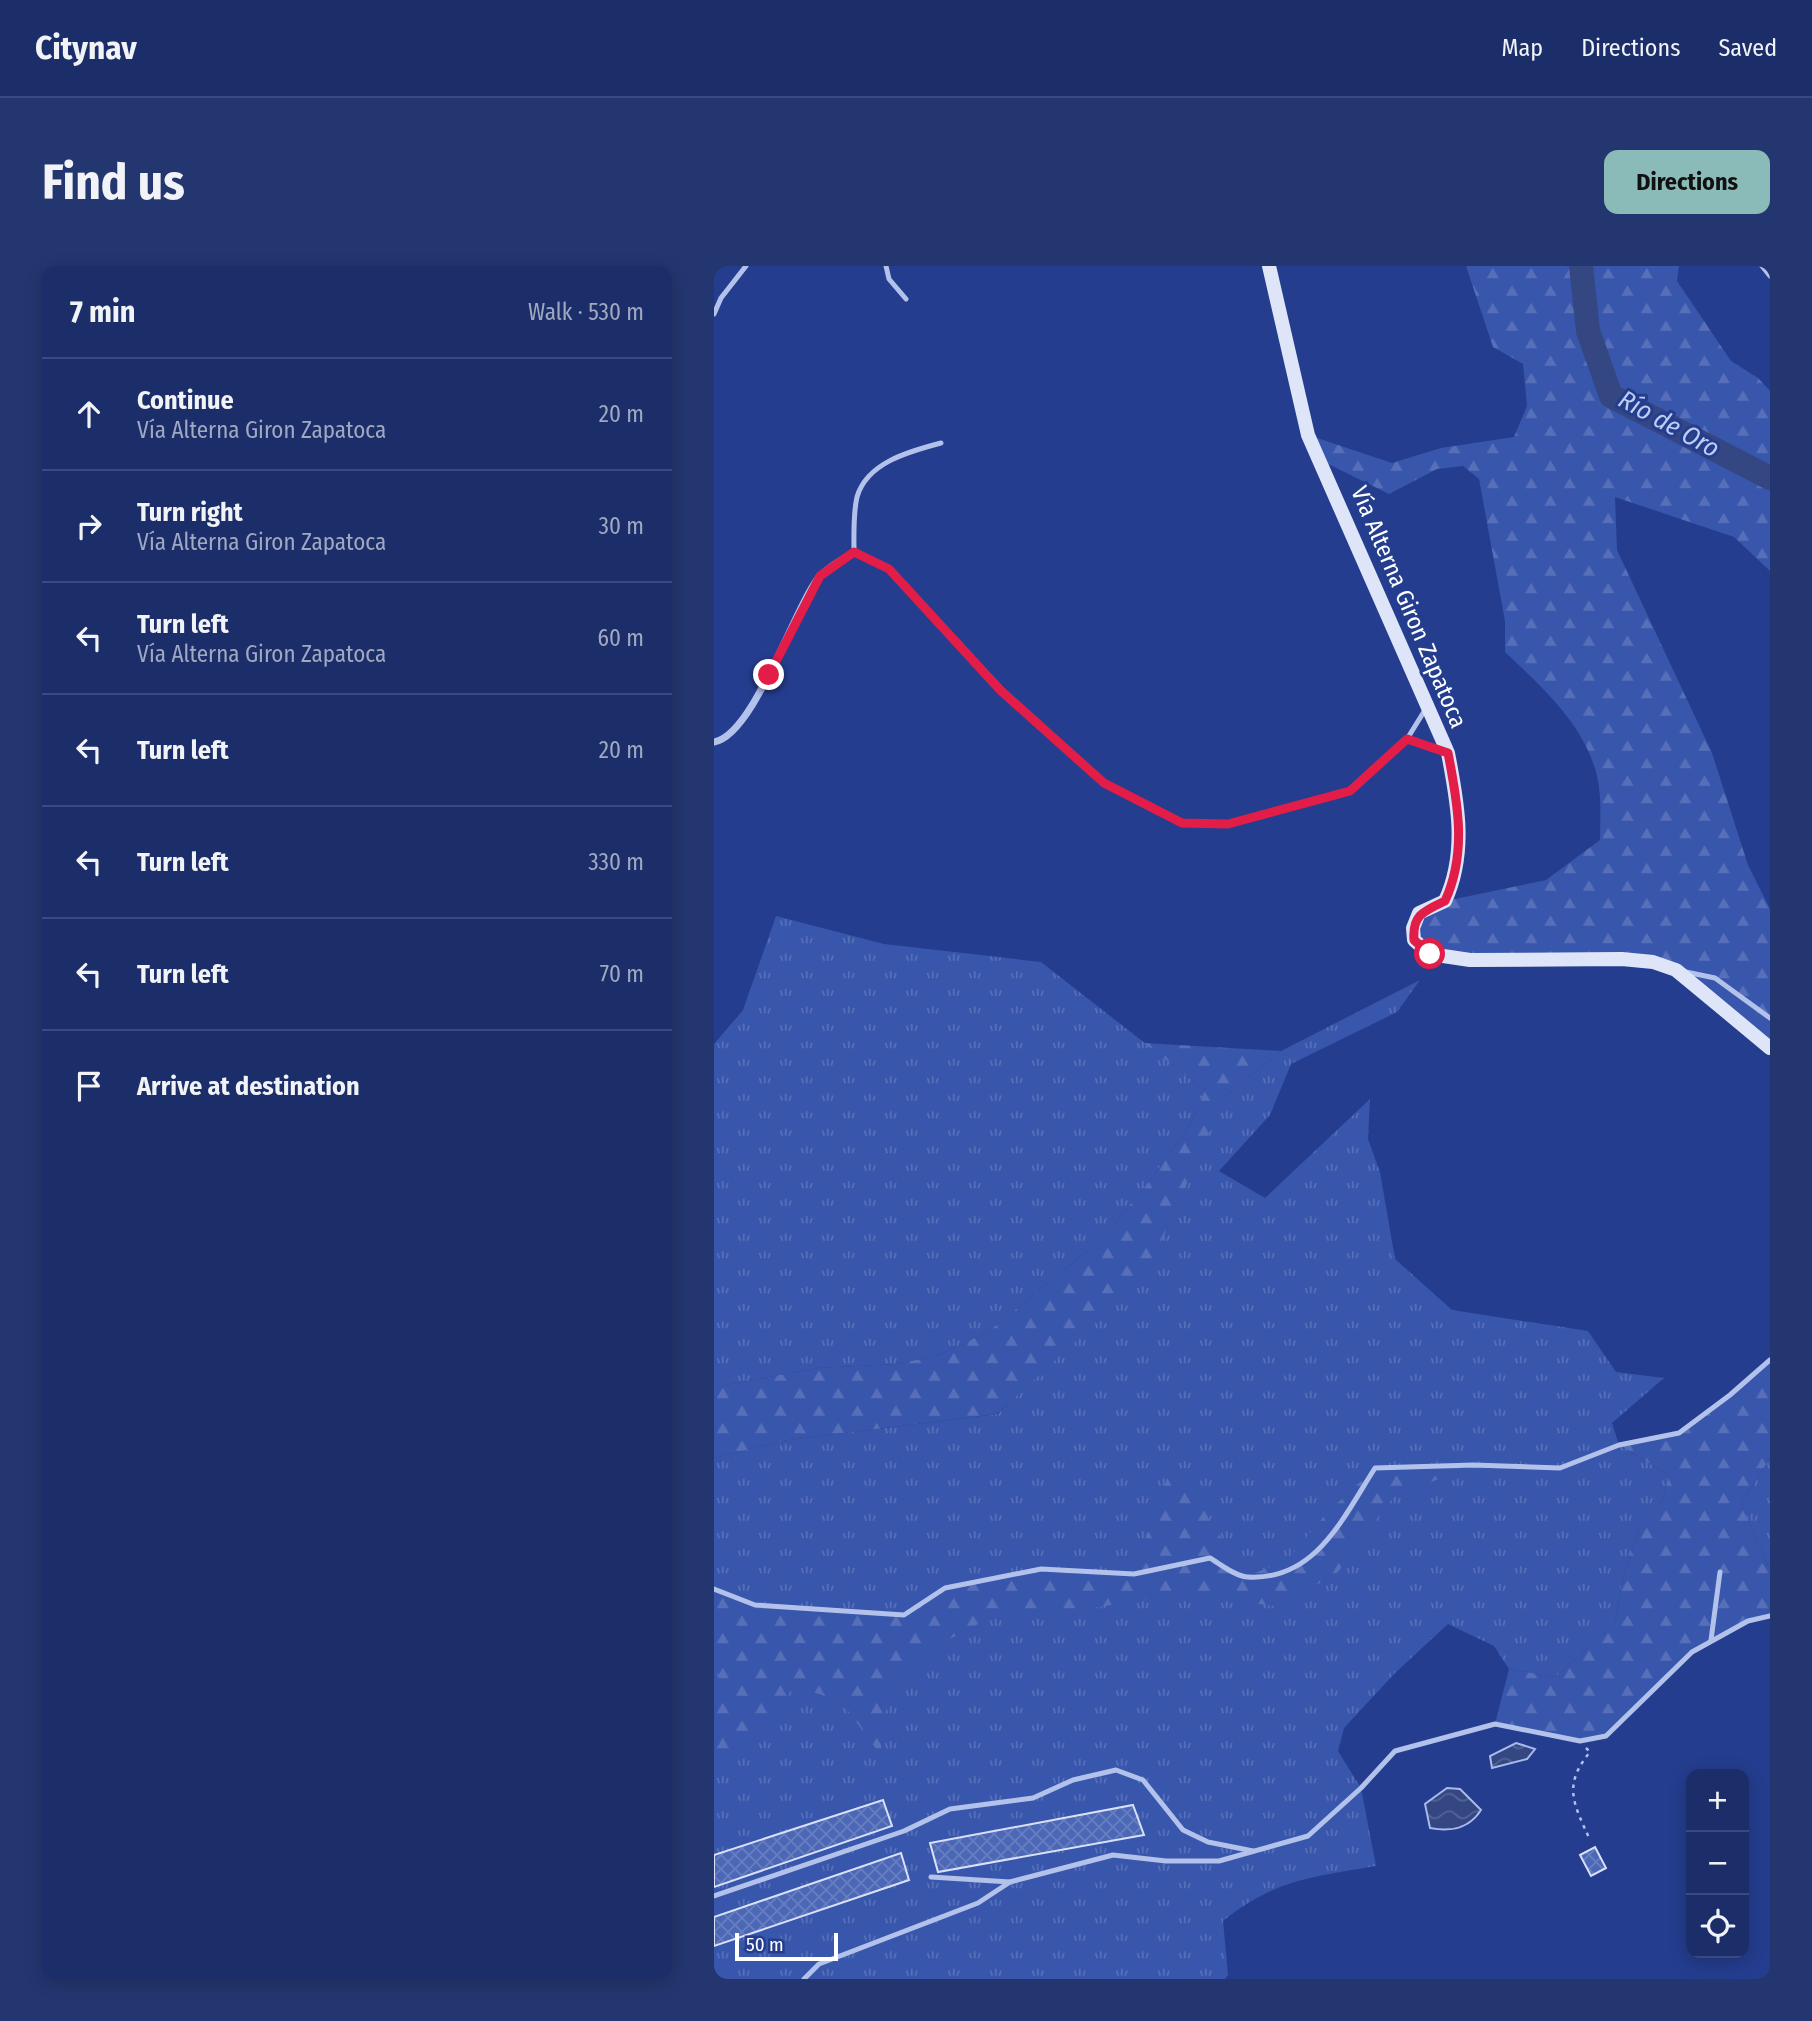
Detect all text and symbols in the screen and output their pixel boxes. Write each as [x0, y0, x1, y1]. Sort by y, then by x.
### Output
text: Citynav [35, 28, 137, 68]
text: Map [1502, 34, 1543, 62]
text: Directions [1581, 34, 1680, 62]
text: Saved [1718, 34, 1777, 62]
button: Directions [1604, 150, 1770, 214]
text: Find us [42, 153, 185, 212]
text: 7 min [70, 294, 135, 330]
text: Walk · 530 m [528, 298, 644, 326]
water label: Río de Oro [1613, 384, 1725, 464]
text: Continue [137, 385, 234, 416]
icon: ahead [70, 395, 108, 433]
text: 20 m [599, 400, 644, 428]
text: Vía Alterna Giron Zapatoca [137, 416, 386, 444]
street label: Vía Alterna Giron Zapatoca [1345, 482, 1473, 732]
text: Turn right [137, 497, 243, 528]
icon: right [70, 507, 108, 545]
text: 30 m [599, 512, 644, 540]
text: Vía Alterna Giron Zapatoca [137, 528, 386, 556]
text: Turn left [137, 609, 229, 640]
icon: left [70, 619, 108, 657]
text: 60 m [598, 624, 644, 652]
text: Vía Alterna Giron Zapatoca [137, 640, 386, 668]
route end [753, 659, 784, 690]
icon: left [70, 731, 108, 769]
text: Turn left [137, 735, 229, 766]
text: 20 m [599, 736, 644, 764]
icon: left [70, 843, 108, 881]
text: Turn left [137, 847, 229, 878]
text: 330 m [588, 848, 644, 876]
route start [1414, 938, 1445, 969]
icon: left [70, 955, 108, 993]
text: Turn left [137, 959, 229, 990]
text: 70 m [600, 960, 644, 988]
icon: arrive [70, 1067, 108, 1105]
text: Arrive at destination [137, 1071, 360, 1102]
map controls [1686, 1769, 1749, 1958]
button: + [1686, 1769, 1749, 1832]
button: − [1686, 1832, 1749, 1895]
button: locate [1686, 1895, 1749, 1958]
scale bar [735, 1930, 838, 1962]
text: 50 m [746, 1933, 784, 1956]

